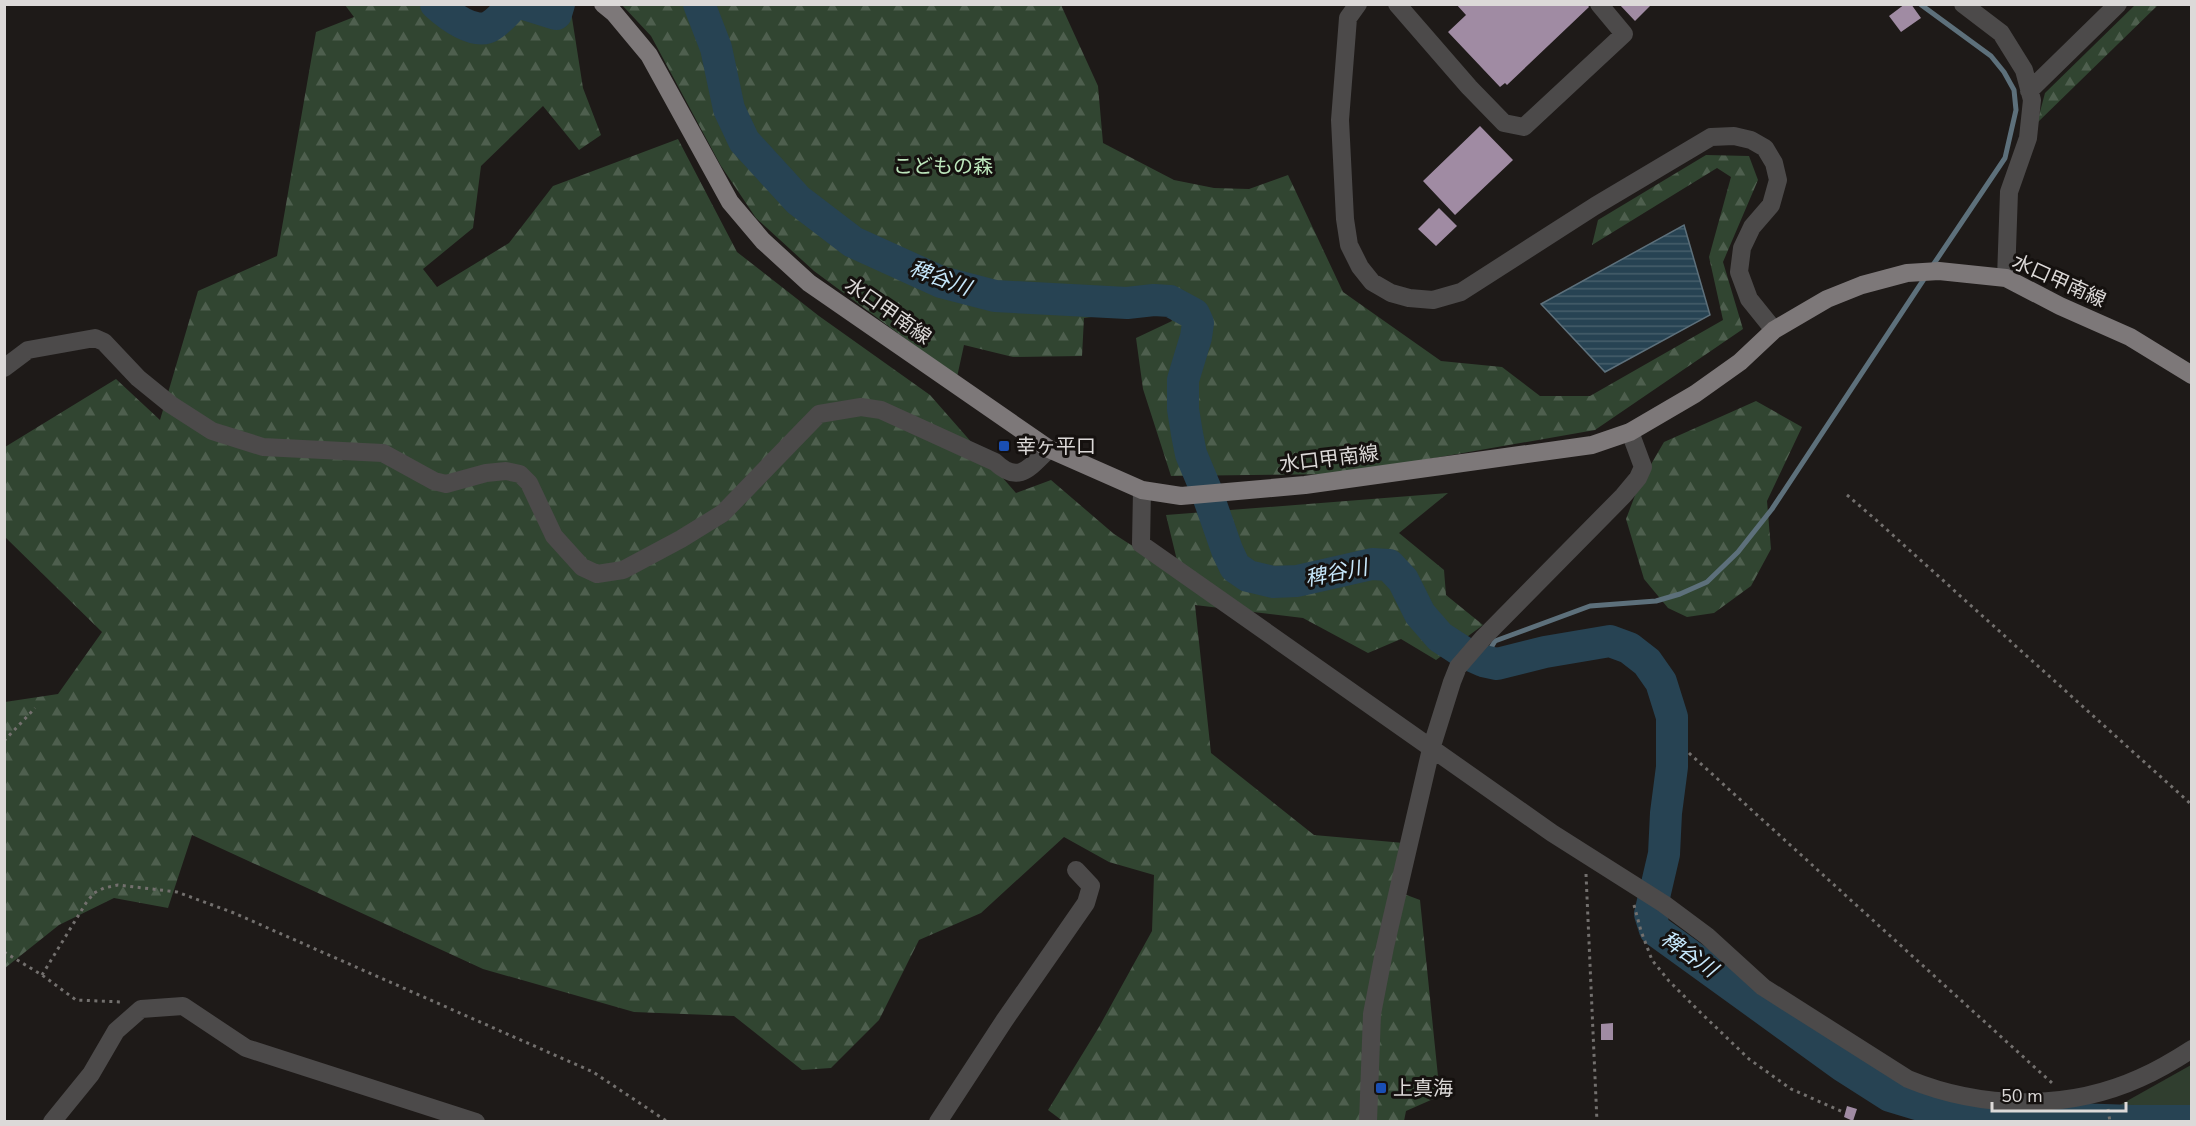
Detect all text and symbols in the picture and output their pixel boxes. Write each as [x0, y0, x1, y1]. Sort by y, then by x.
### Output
park label: こどもの森 [893, 153, 993, 180]
street label: 水口甲南線 [2008, 248, 2110, 314]
water label: 稗谷川 [906, 254, 976, 303]
street label: 水口甲南線 [839, 271, 937, 351]
place label: 幸ヶ平口 [1016, 433, 1096, 460]
marker: 幸ヶ平口 [997, 439, 1011, 453]
street label: 水口甲南線 [1278, 440, 1380, 478]
water label: 稗谷川 [1302, 553, 1372, 593]
water label: 稗谷川 [1655, 924, 1724, 985]
place label: 上真海 [1393, 1075, 1453, 1102]
scale bar [1992, 1075, 2126, 1113]
marker: 上真海 [1374, 1081, 1388, 1095]
text: 50 m [2001, 1084, 2043, 1108]

